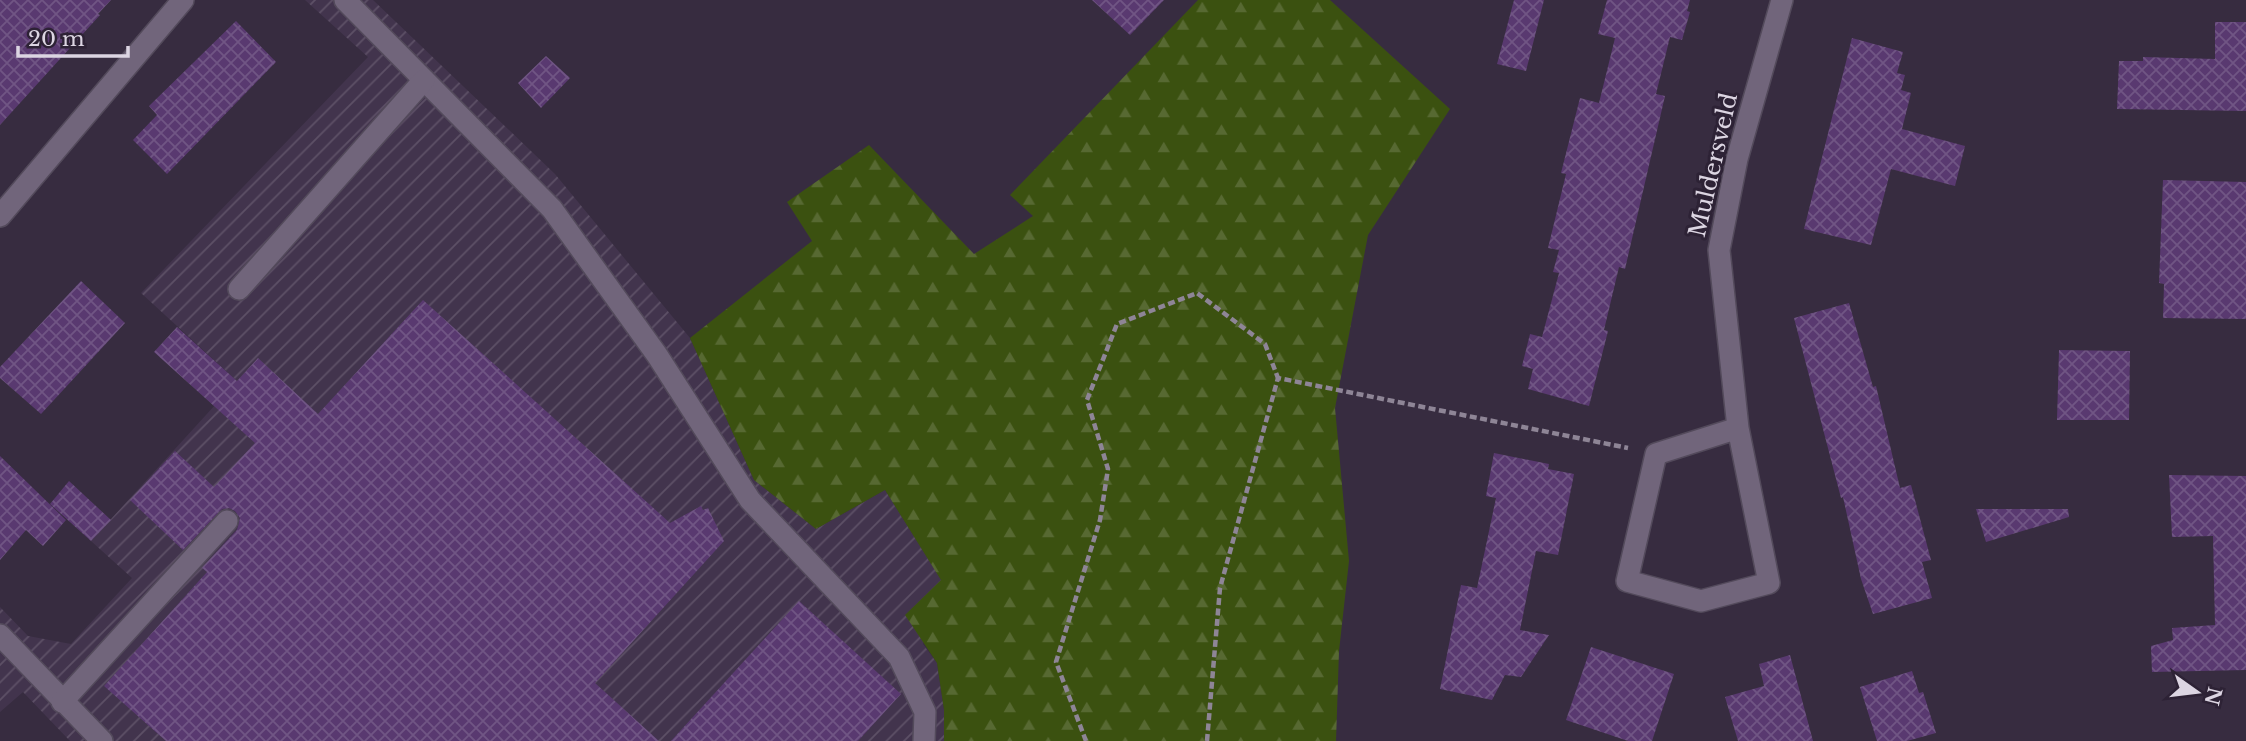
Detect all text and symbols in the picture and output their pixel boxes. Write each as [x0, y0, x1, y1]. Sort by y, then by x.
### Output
scale bar [18, 14, 128, 58]
text: 20 m [28, 26, 85, 52]
street label: Muldersveld [1683, 90, 1743, 240]
north arrow [2162, 657, 2232, 727]
text: N [2200, 685, 2226, 708]

